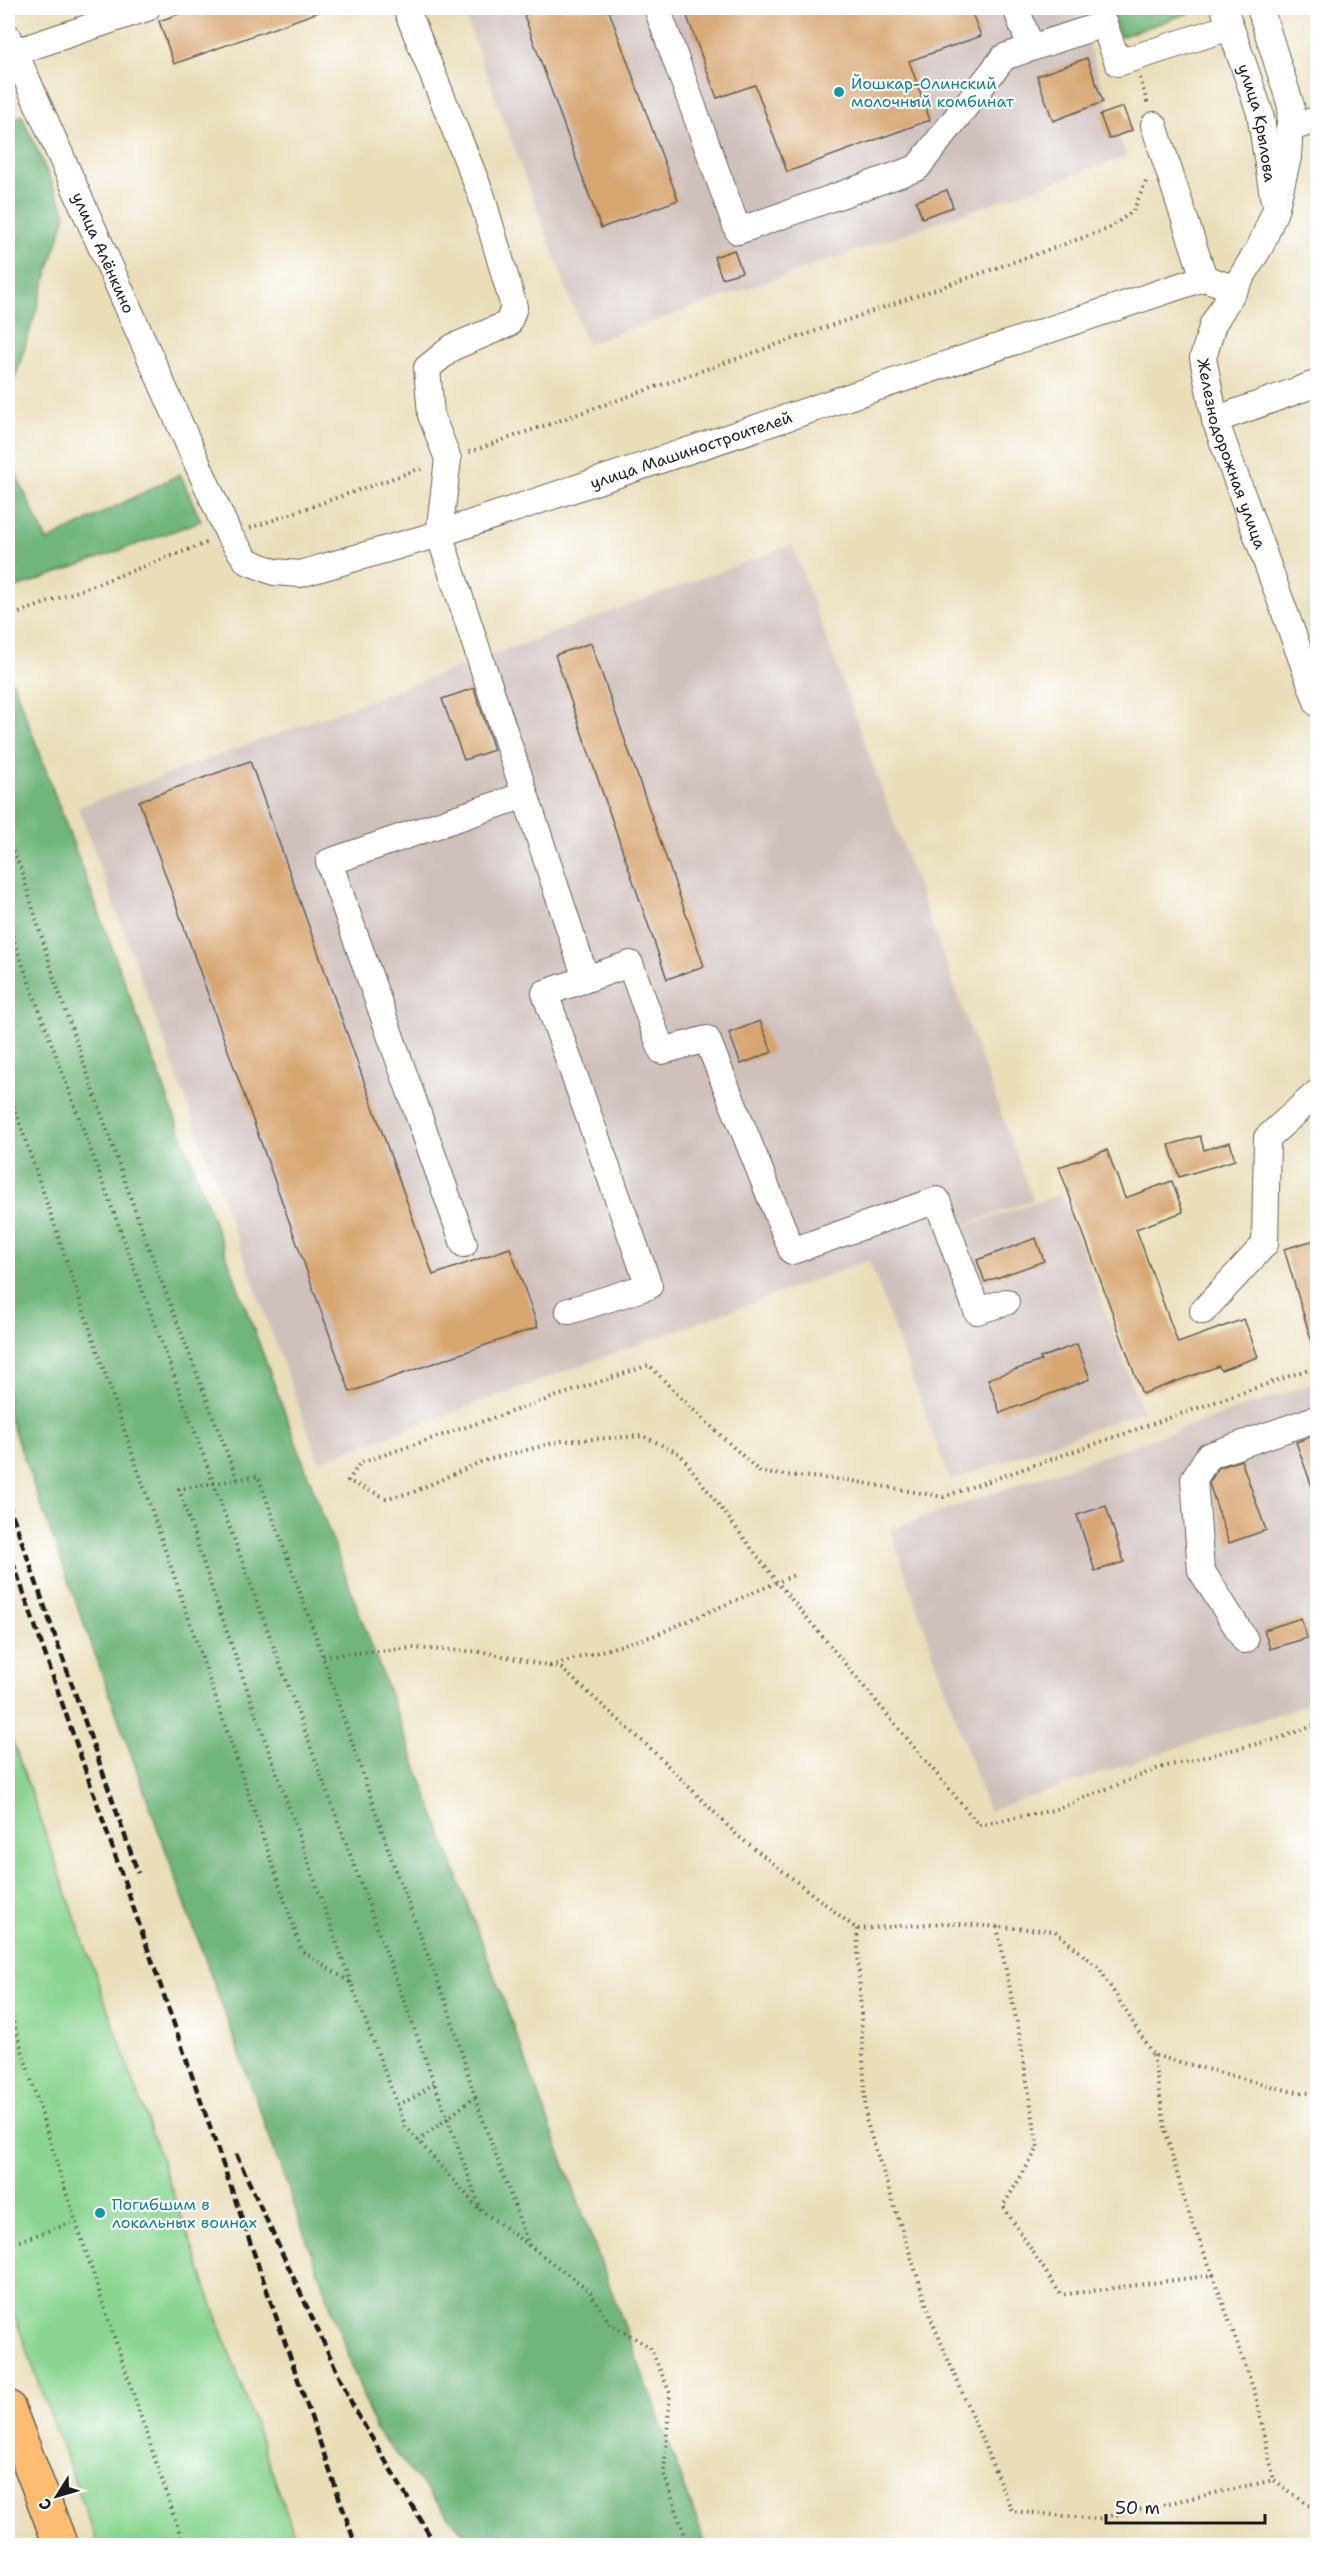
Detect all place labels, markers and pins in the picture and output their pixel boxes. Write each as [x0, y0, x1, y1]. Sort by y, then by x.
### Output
place label: Йошкар-Олинский молочный комбинат [851, 73, 1015, 112]
marker: Йошкар-Олинский молочный комбинат [832, 85, 846, 99]
place label: Погибшим в локальных воинах [112, 2194, 257, 2233]
marker: Погибшим в локальных воинах [93, 2206, 107, 2220]

